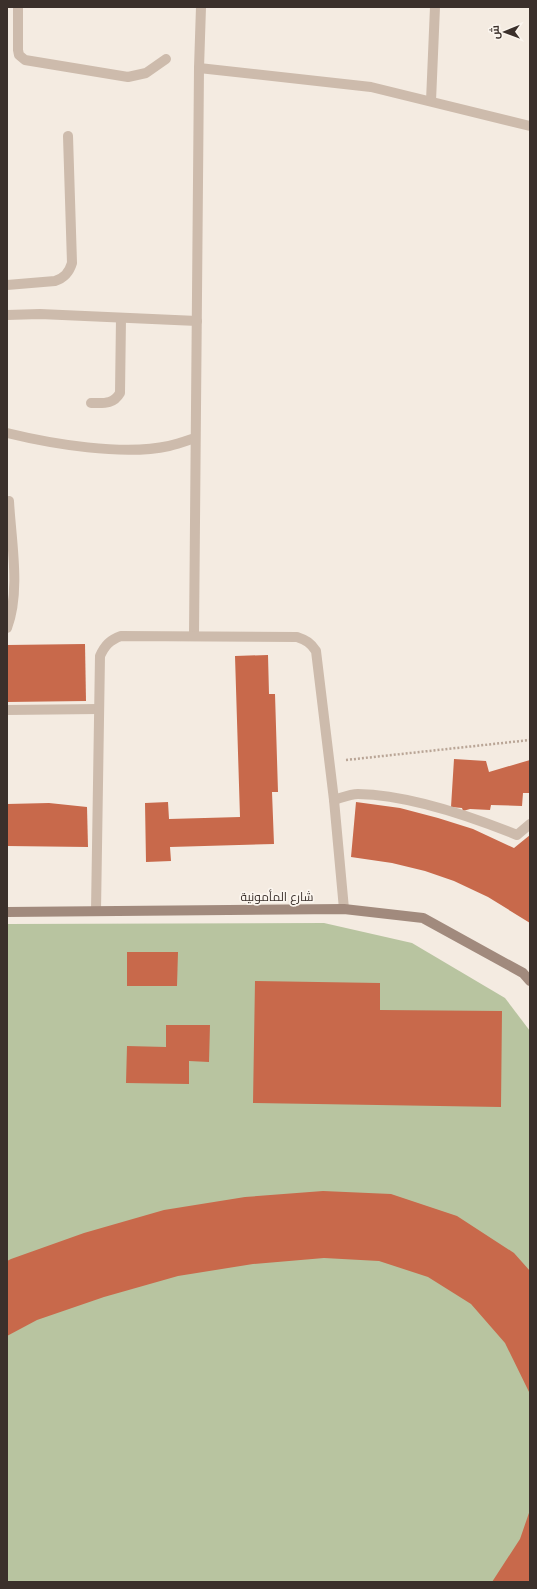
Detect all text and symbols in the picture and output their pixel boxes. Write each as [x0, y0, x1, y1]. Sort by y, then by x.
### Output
north arrow [485, 12, 525, 52]
text: ش [488, 25, 502, 39]
street label: شارع المأمونية [241, 889, 314, 905]

